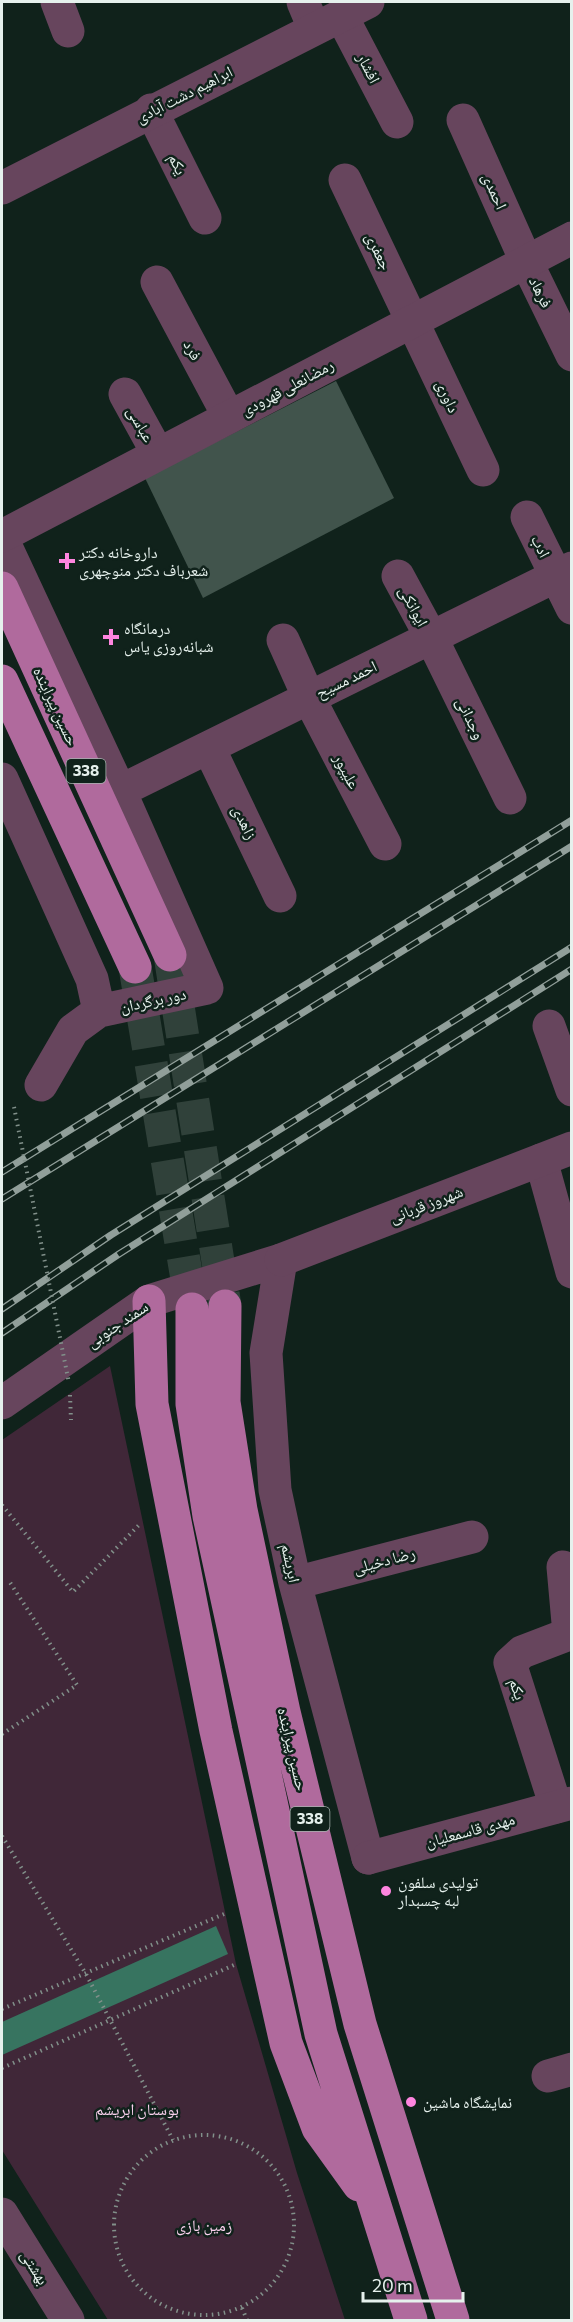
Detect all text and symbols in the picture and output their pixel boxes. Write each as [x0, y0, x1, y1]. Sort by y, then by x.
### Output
street label: افشار [353, 49, 385, 87]
street label: ابراهیم دشت آبادی [132, 61, 236, 128]
street label: یکم [163, 150, 192, 178]
street label: احمدی [477, 170, 512, 213]
street label: جعفری [360, 229, 397, 274]
street label: فرهاد [525, 273, 557, 311]
street label: فرد [180, 337, 206, 363]
street label: رمضانعلی قهرودی [237, 354, 337, 421]
street label: داوری [431, 376, 464, 416]
street label: عباسی [122, 402, 159, 446]
street label: ادب [527, 531, 555, 560]
place label: داروخانه دکتر شعرباف دکتر منوچهری [78, 542, 208, 581]
marker: داروخانه دکتر شعرباف دکتر منوچهری [60, 554, 74, 568]
street label: ایوانکی [394, 582, 433, 630]
place label: درمانگاه شبانه‌روزی یاس [124, 618, 213, 657]
marker: درمانگاه شبانه‌روزی یاس [102, 628, 120, 646]
street label: احمد مسیح [312, 656, 380, 703]
street label: حسین پیراینده [28, 663, 83, 749]
street label: وجدانی [451, 694, 490, 743]
street label: علیپور [329, 749, 365, 792]
road number: 338 [66, 759, 106, 783]
street label: زاهدی [227, 802, 262, 843]
street label: دور برگردان [118, 983, 188, 1018]
street label: شهروز قربانی [387, 1181, 466, 1228]
street label: سمند جنوبی [82, 1296, 152, 1353]
street label: ابریشم [276, 1542, 305, 1584]
street label: رضا دخیلی [351, 1542, 417, 1579]
street label: یکم [504, 1676, 531, 1703]
street label: حسین پیراینده [273, 1705, 312, 1793]
road number: 338 [290, 1807, 330, 1831]
street label: مهدی قاسمعلیان [423, 1808, 517, 1852]
place label: تولیدی سلفون لبه‌ چسبدار [397, 1872, 478, 1910]
marker: تولیدی سلفون لبه‌ چسبدار [379, 1884, 393, 1898]
place label: نمایشگاه ماشین [423, 2092, 512, 2113]
marker: نمایشگاه ماشین [404, 2095, 418, 2109]
park label: بوستان ابریشم [95, 2099, 179, 2120]
park label: زمین بازی [176, 2215, 232, 2236]
street label: بهشتی [16, 2246, 54, 2289]
scale bar [363, 2265, 464, 2303]
text: 20 m [372, 2274, 413, 2296]

